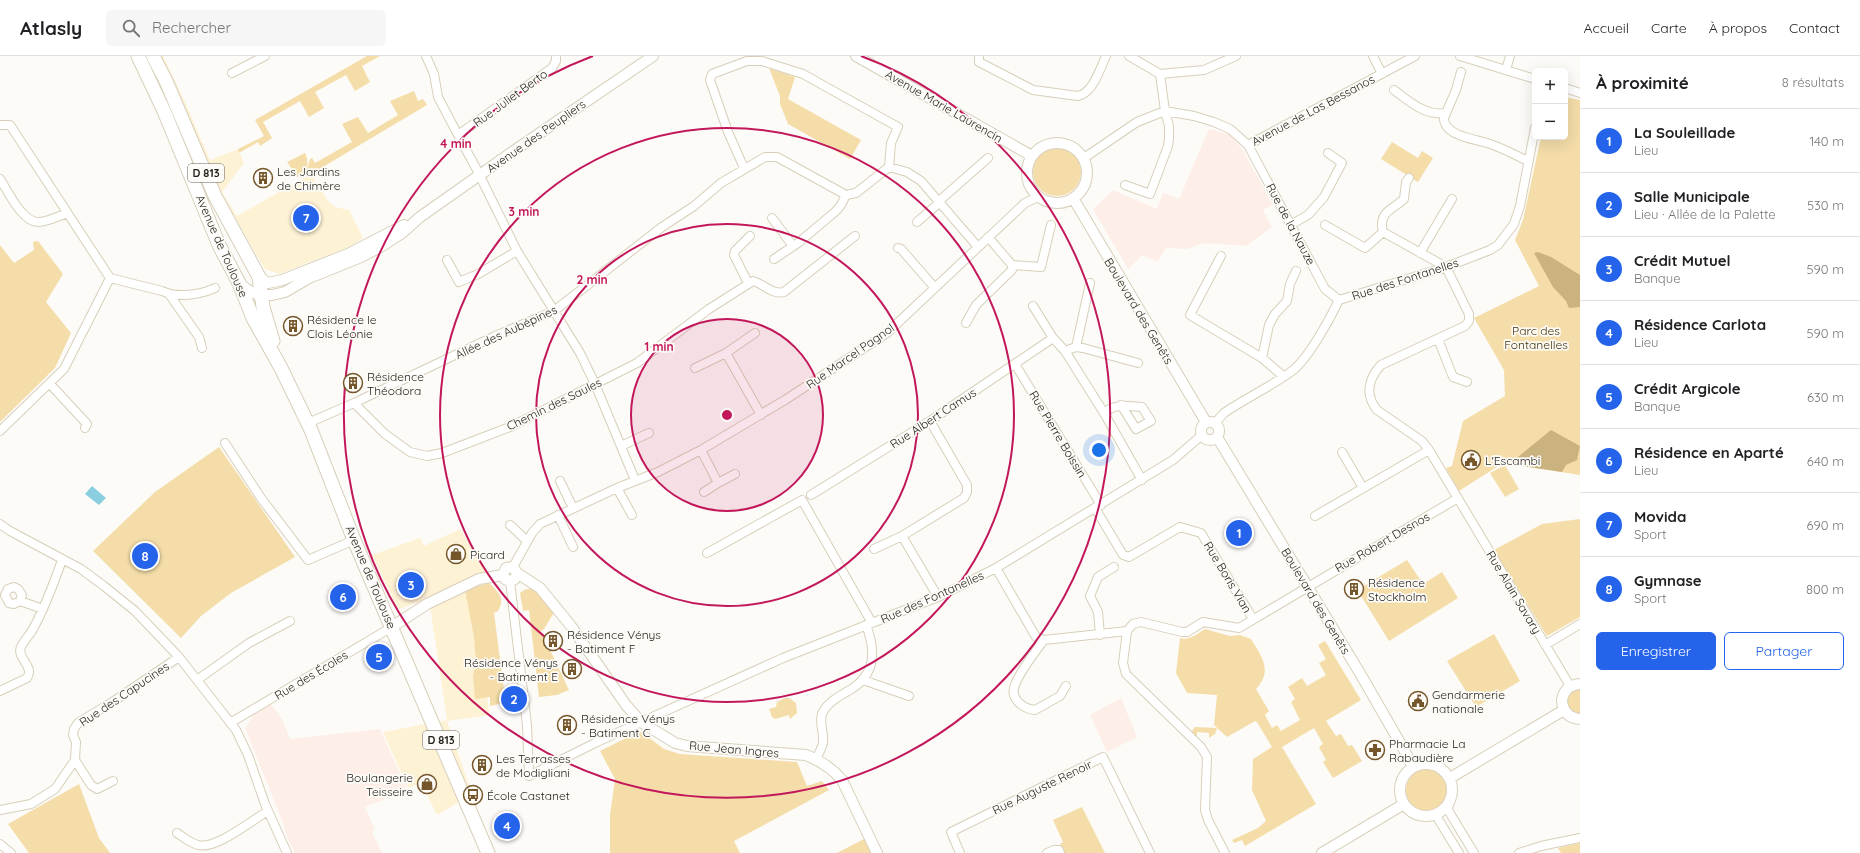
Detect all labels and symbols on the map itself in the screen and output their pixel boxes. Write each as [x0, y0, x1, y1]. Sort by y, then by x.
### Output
street label: Rue Juliet Berto [470, 66, 550, 130]
street label: Avenue Marie Laurencin [883, 66, 1005, 146]
street label: Avenue de Las Bessanos [1249, 71, 1377, 149]
street label: Avenue des Peupliers [484, 96, 589, 176]
text: 4 min [440, 136, 472, 151]
road number: D 813 [188, 164, 224, 182]
place label: Les Jardins de Chimère [277, 164, 341, 193]
building icon: Les Jardins de Chimère [252, 167, 274, 189]
street label: Rue de la Nauze [1263, 180, 1319, 268]
street label: Avenue de Toulouse [193, 192, 251, 300]
pin: 7 [293, 203, 319, 233]
text: 3 min [509, 204, 539, 219]
street label: Boulevard des Genêts [1101, 255, 1177, 367]
street label: Rue des Fontanelles [1350, 255, 1461, 303]
text: 2 min [576, 272, 608, 287]
street label: Allée des Aubépines [453, 302, 560, 362]
place label: Résidence le Clois Léonie [307, 312, 377, 341]
building icon: Résidence le Clois Léonie [282, 315, 304, 337]
street label: Rue Marcel Pagnol [803, 320, 897, 392]
park label: Parc des Fontanelles [1504, 323, 1568, 352]
text: 1 min [644, 339, 674, 354]
place label: Résidence Théodora [367, 369, 424, 398]
building icon: Résidence Théodora [342, 372, 364, 394]
street label: Chemin des Saules [504, 374, 604, 434]
street label: Rue Albert Camus [887, 384, 979, 451]
street label: Rue Pierre Boissin [1026, 388, 1090, 480]
centre of rings [720, 408, 734, 422]
your location [1089, 440, 1109, 460]
public building icon: L'Escambi [1460, 449, 1482, 471]
place label: L'Escambi [1485, 453, 1540, 468]
street label: Rue Robert Desnos [1332, 509, 1432, 575]
pin: 1 [1226, 518, 1252, 548]
street label: Avenue de Toulouse [342, 523, 400, 631]
street label: Rue Boris Vian [1201, 539, 1255, 615]
pin: 8 [132, 541, 158, 571]
shop icon: Picard [445, 543, 467, 565]
street label: Boulevard des Genêts [1278, 545, 1354, 657]
place label: Picard [470, 547, 505, 562]
street label: Rue Alain Savary [1483, 548, 1545, 636]
street label: Rue des Fontanelles [878, 567, 986, 627]
pin: 3 [398, 570, 424, 600]
place label: Résidence Stockholm [1368, 575, 1426, 604]
building icon: Résidence Stockholm [1343, 578, 1365, 600]
pin: 6 [330, 582, 356, 612]
place label: Résidence Vénys - Batiment F [567, 627, 661, 656]
building icon: Résidence Vénys - Batiment F [542, 630, 564, 652]
pin: 5 [366, 642, 392, 672]
street label: Rue des Écoles [272, 647, 351, 703]
place label: Résidence Vénys - Batiment E [464, 655, 558, 684]
street label: Rue des Capucines [76, 658, 172, 730]
building icon: Résidence Vénys - Batiment E [561, 658, 583, 680]
pin: 2 [501, 684, 527, 714]
place label: Gendarmerie nationale [1432, 687, 1505, 716]
public building icon: Gendarmerie nationale [1407, 690, 1429, 712]
place label: Résidence Vénys - Batiment C [581, 711, 675, 740]
building icon: Résidence Vénys - Batiment C [556, 714, 578, 736]
road number: D 813 [423, 731, 459, 749]
place label: Pharmacie La Rabaudière [1389, 736, 1466, 765]
street label: Rue Jean Ingres [688, 738, 780, 760]
pharmacy icon: Pharmacie La Rabaudière [1364, 739, 1386, 761]
place label: Les Terrasses de Modigliani [496, 751, 571, 780]
building icon: Les Terrasses de Modigliani [471, 754, 493, 776]
street label: Rue Auguste Renoir [990, 756, 1095, 818]
place label: Boulangerie Teisseire [346, 770, 413, 799]
shop icon: Boulangerie Teisseire [416, 773, 438, 795]
bus stop icon: École Castanet [462, 784, 484, 806]
place label: École Castanet [487, 788, 570, 803]
pin: 4 [494, 811, 520, 841]

